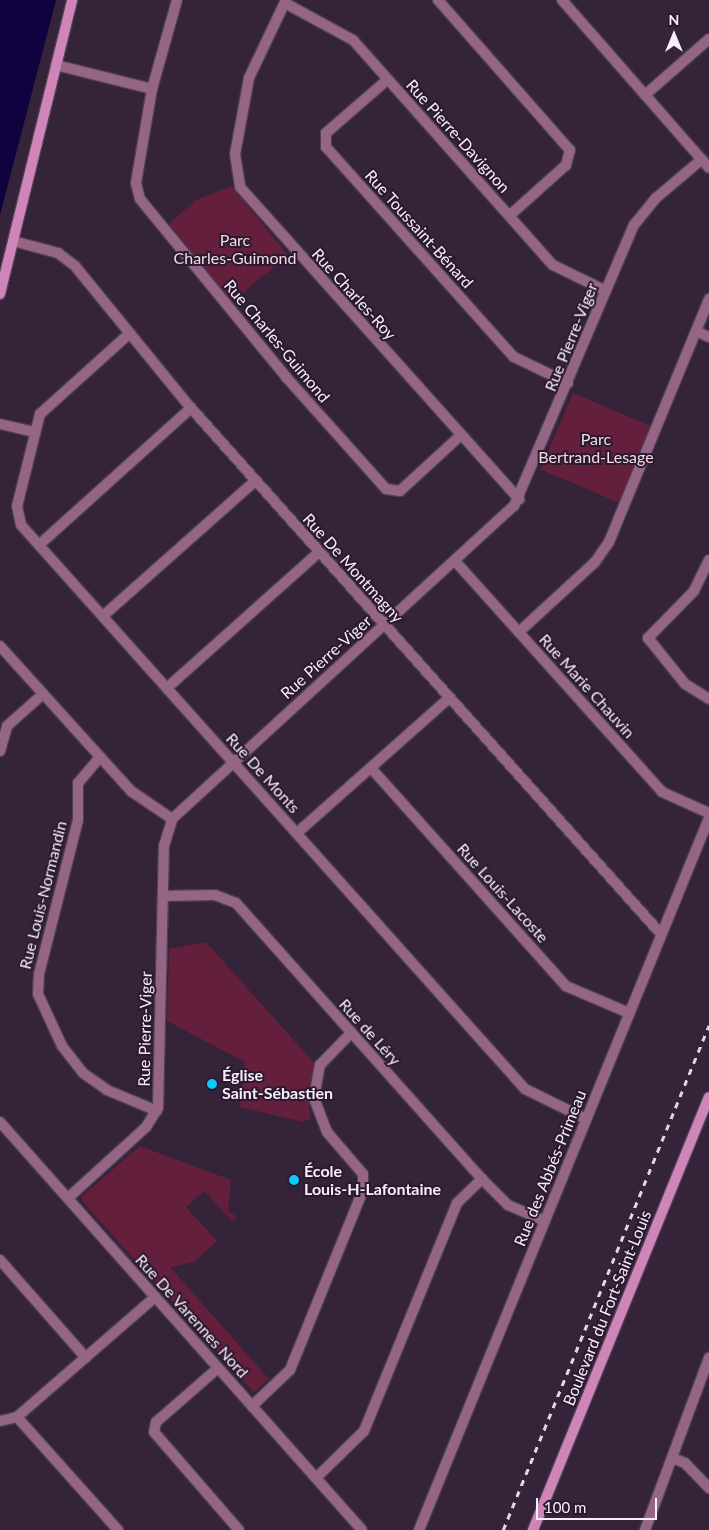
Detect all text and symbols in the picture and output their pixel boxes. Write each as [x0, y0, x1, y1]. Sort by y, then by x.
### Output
north arrow [649, 10, 699, 60]
text: N [669, 11, 679, 28]
street label: Rue Pierre-Davignon [402, 75, 514, 197]
street label: Rue Toussaint-Bénard [361, 166, 477, 292]
park label: Parc Charles-Guimond [174, 230, 296, 268]
street label: Rue Charles-Roy [308, 244, 400, 344]
street label: Rue Charles-Guimond [220, 276, 334, 406]
street label: Rue Pierre-Viger [540, 280, 602, 394]
park label: Parc Bertrand-Lesage [538, 429, 654, 467]
street label: Rue De Montmagny [299, 509, 407, 627]
street label: Rue Pierre-Viger [277, 611, 375, 703]
street label: Rue Marie Chauvin [535, 630, 639, 742]
street label: Rue De Monts [222, 729, 304, 817]
street label: Rue Louis-Normandin [15, 819, 71, 971]
street label: Rue Louis-Lacoste [453, 839, 553, 947]
street label: Rue Pierre-Viger [134, 971, 156, 1087]
street label: Rue de Léry [335, 995, 405, 1069]
place label: Église Saint-Sébastien [222, 1065, 333, 1103]
marker: Église Saint-Sébastien [206, 1078, 218, 1090]
street label: Rue des Abbés-Primeau [510, 1087, 590, 1249]
place label: École Louis-H-Lafontaine [304, 1161, 441, 1199]
marker: École Louis-H-Lafontaine [288, 1174, 300, 1186]
street label: Boulevard du Fort-Saint-Louis [559, 1208, 655, 1408]
street label: Rue De Varennes Nord [131, 1250, 253, 1382]
scale bar [539, 1488, 660, 1520]
text: 100 m [544, 1498, 586, 1516]

